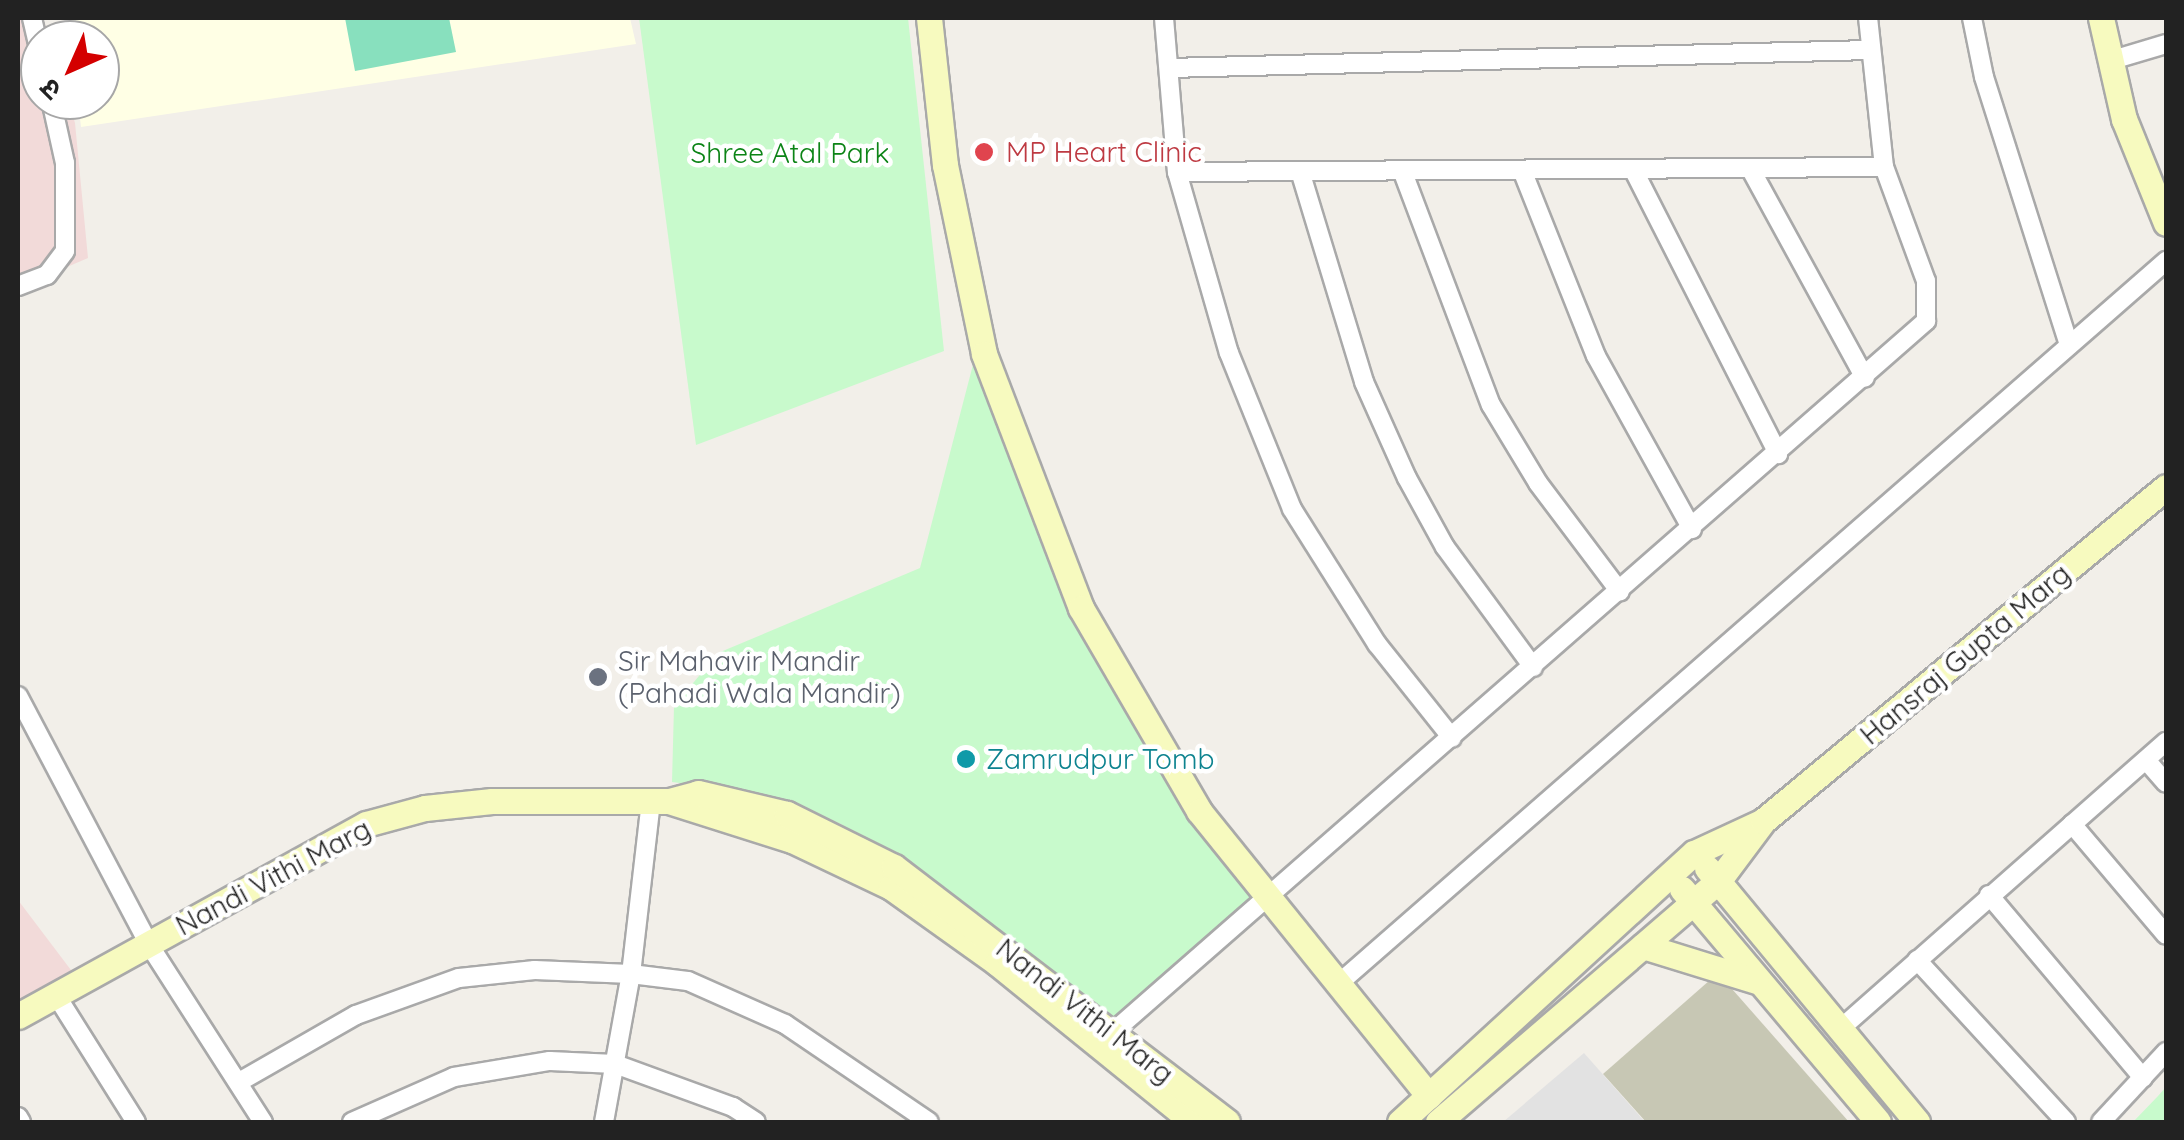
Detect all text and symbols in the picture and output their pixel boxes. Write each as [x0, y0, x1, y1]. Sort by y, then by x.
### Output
north arrow [20, 20, 120, 120]
text: उ [32, 72, 68, 108]
place label: MP Heart Clinic [1006, 135, 1202, 169]
park label: Shree Atal Park [691, 136, 889, 170]
marker: MP Heart Clinic [971, 139, 997, 165]
street label: Hansraj Gupta Marg [1853, 556, 2077, 752]
place label: Sir Mahavir Mandir (Pahadi Wala Mandir) [618, 644, 901, 710]
marker: Sir Mahavir Mandir (Pahadi Wala Mandir) [587, 666, 609, 688]
place label: Zamrudpur Tomb [986, 742, 1215, 776]
marker: Zamrudpur Tomb [955, 748, 977, 770]
street label: Nandi Vithi Marg [170, 812, 376, 942]
street label: Nandi Vithi Marg [990, 931, 1180, 1091]

